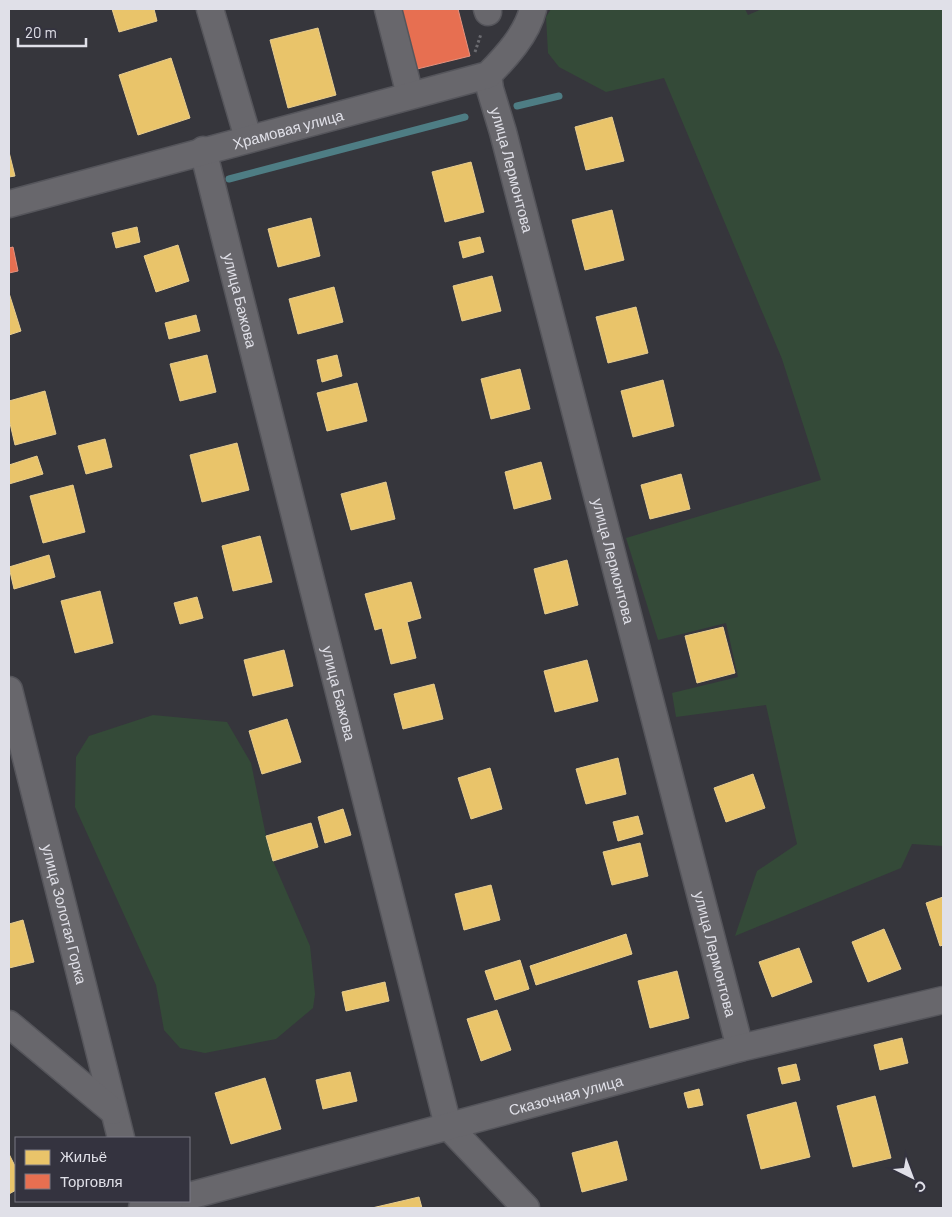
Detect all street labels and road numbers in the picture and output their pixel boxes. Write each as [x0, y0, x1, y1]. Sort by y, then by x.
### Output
street label: Храмовая улица [231, 105, 346, 152]
street label: улица Лермонтова [487, 105, 538, 235]
street label: улица Бажова [220, 251, 261, 350]
street label: улица Лермонтова [589, 496, 639, 626]
street label: улица Бажова [319, 644, 360, 743]
street label: улица Золотая Горка [39, 842, 91, 987]
street label: улица Лермонтова [691, 889, 741, 1019]
street label: Сказочная улица [507, 1071, 625, 1119]

